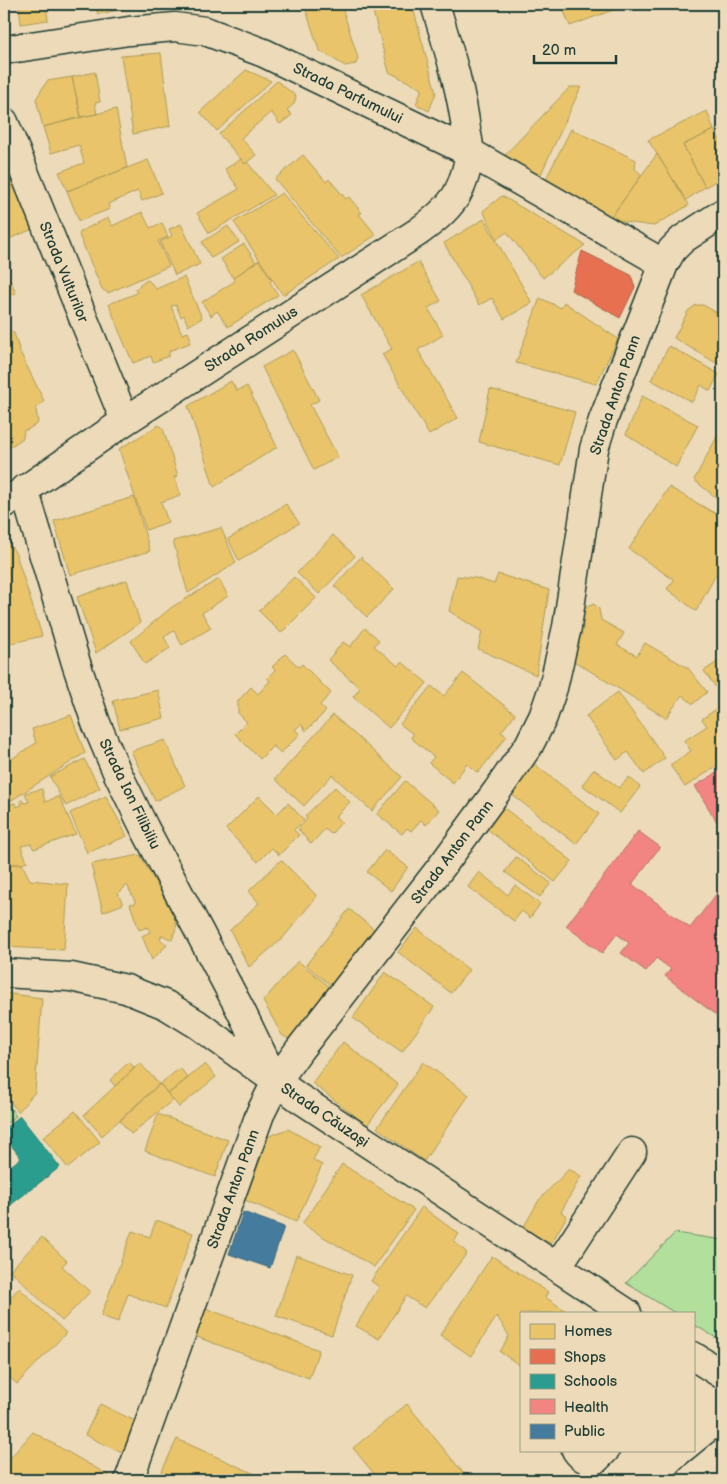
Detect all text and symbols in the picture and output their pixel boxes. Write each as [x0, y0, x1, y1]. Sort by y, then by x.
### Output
scale bar [534, 32, 617, 64]
text: 20 m [542, 41, 576, 60]
street label: Strada Parfumului [290, 59, 406, 128]
street label: Strada Vulturilor [35, 219, 93, 326]
street label: Strada Romulus [201, 302, 302, 377]
street label: Strada Anton Pann [586, 333, 645, 458]
street label: Strada Ion Filibiliu [95, 736, 165, 853]
street label: Strada Anton Pann [407, 796, 498, 908]
street label: Strada Căuzași [277, 1079, 372, 1152]
street label: Strada Anton Pann [203, 1127, 264, 1251]
legend [520, 1312, 694, 1452]
text: Homes [564, 1322, 613, 1341]
text: Shops [564, 1348, 607, 1367]
text: Schools [564, 1372, 618, 1391]
text: Health [564, 1398, 609, 1417]
text: Public [564, 1422, 605, 1441]

